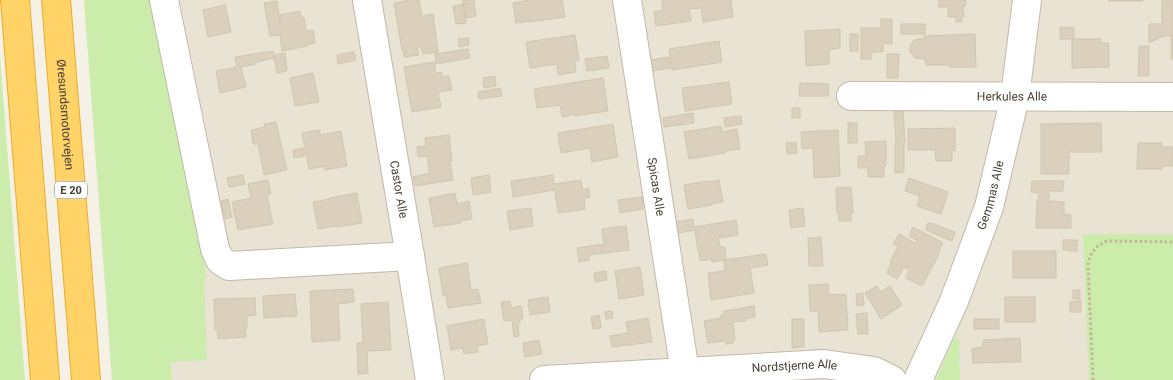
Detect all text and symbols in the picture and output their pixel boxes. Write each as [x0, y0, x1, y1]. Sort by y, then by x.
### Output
street label: Øresundsmotorvejen [54, 59, 76, 171]
street label: Herkules Alle [977, 89, 1047, 104]
street label: Spicas Alle [645, 157, 668, 217]
street label: Castor Alle [387, 159, 411, 219]
street label: Gemmas Alle [974, 159, 1007, 232]
road number: E 20 [55, 182, 87, 198]
street label: Nordstjerne Alle [751, 357, 838, 375]

